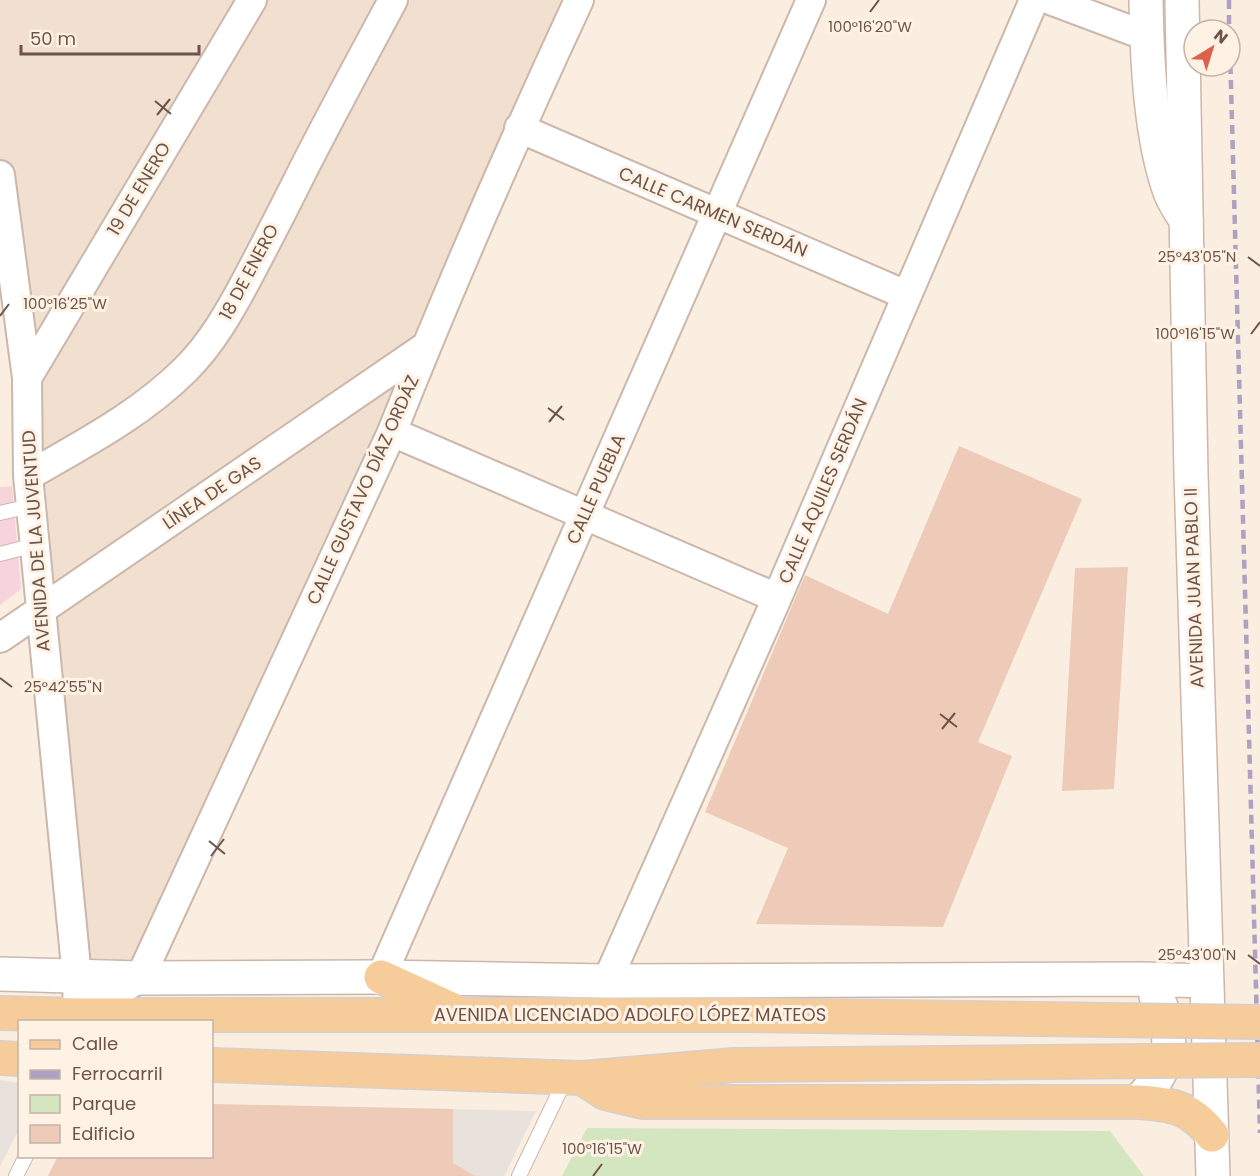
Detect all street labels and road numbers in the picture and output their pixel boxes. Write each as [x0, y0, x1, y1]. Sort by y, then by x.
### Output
street label: 19 DE ENERO [101, 137, 176, 240]
street label: CALLE CARMEN SERDÁN [615, 160, 812, 263]
street label: 18 DE ENERO [213, 220, 284, 324]
street label: CALLE GUSTAVO DÍAZ ORDÁZ [301, 371, 425, 609]
street label: CALLE AQUILES SERDÁN [772, 394, 873, 587]
street label: AVENIDA DE LA JUVENTUD [15, 429, 56, 653]
street label: CALLE PUEBLA [560, 430, 631, 548]
street label: LÍNEA DE GAS [157, 450, 266, 535]
street label: AVENIDA JUAN PABLO II [1178, 487, 1209, 689]
street label: AVENIDA LICENCIADO ADOLFO LÓPEZ MATEOS [434, 1002, 826, 1027]

